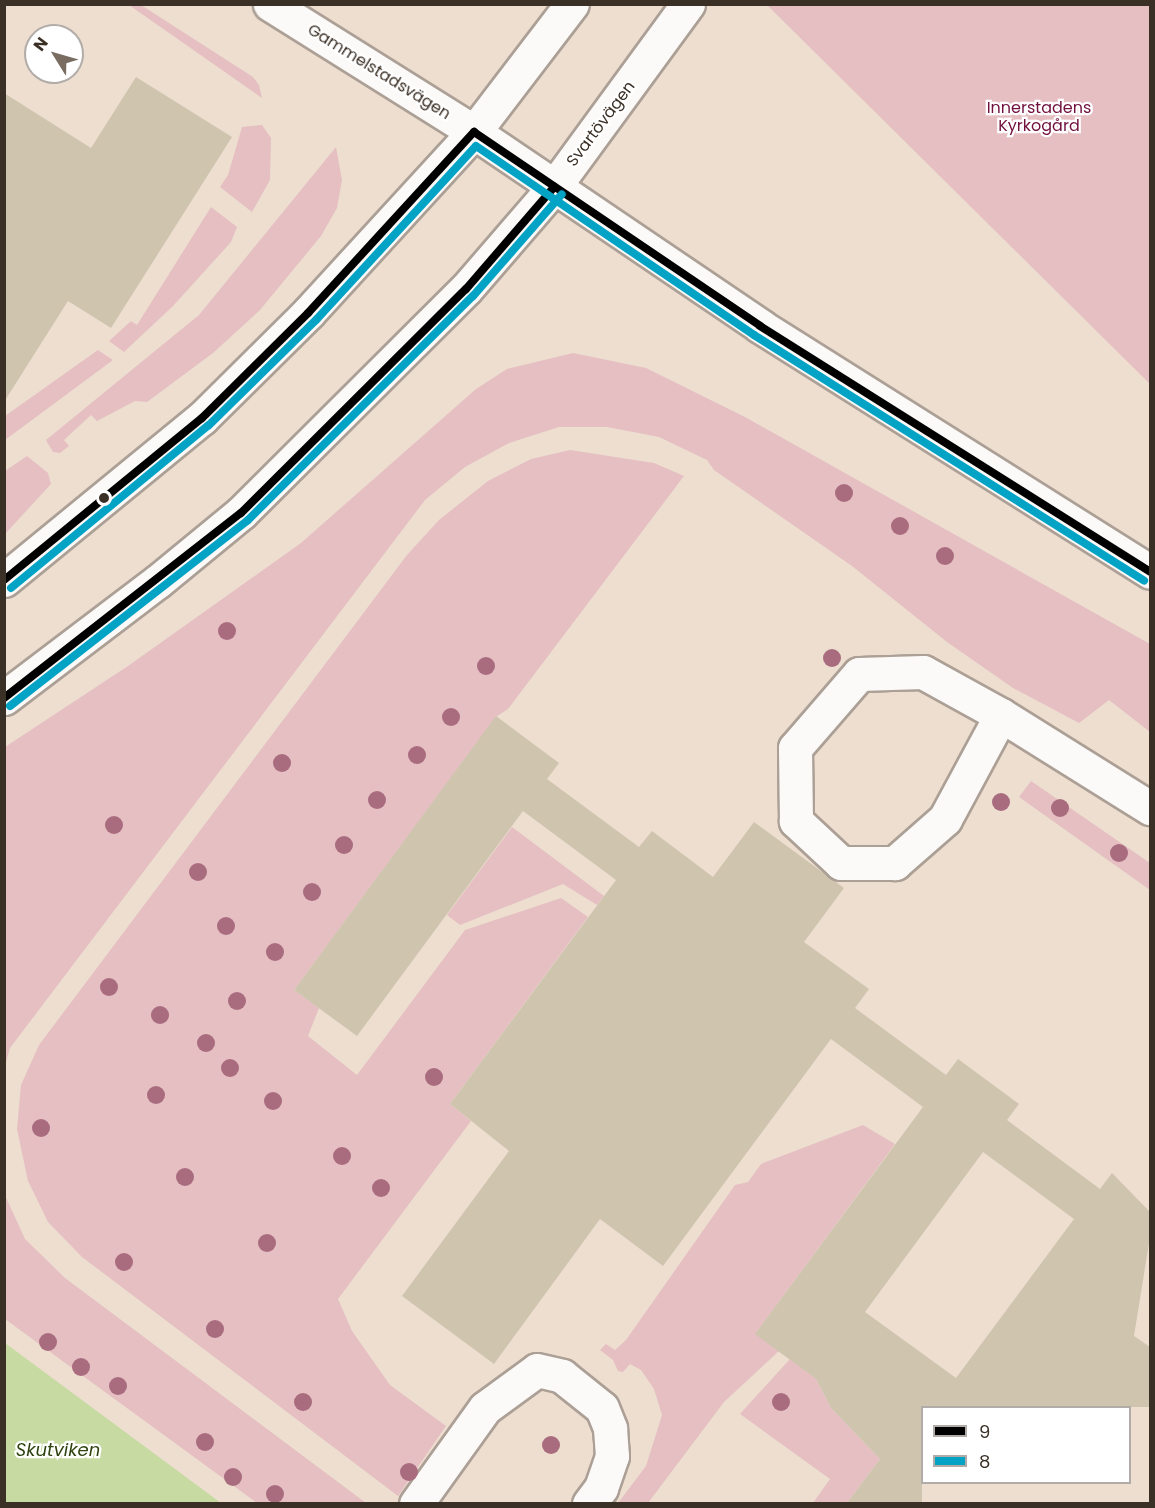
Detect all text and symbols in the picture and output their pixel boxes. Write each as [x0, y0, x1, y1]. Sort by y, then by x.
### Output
street label: Gammelstadsvägen [304, 20, 454, 124]
north arrow [24, 24, 84, 84]
text: N [28, 32, 54, 56]
street label: Svartövägen [563, 77, 639, 171]
park label: Innerstadens Kyrkogård [987, 98, 1091, 136]
unlabelled marker [98, 492, 110, 504]
legend [921, 1406, 1131, 1484]
text: 9 [979, 1419, 990, 1444]
water label: Skutviken [16, 1439, 100, 1461]
text: 8 [979, 1449, 990, 1474]

